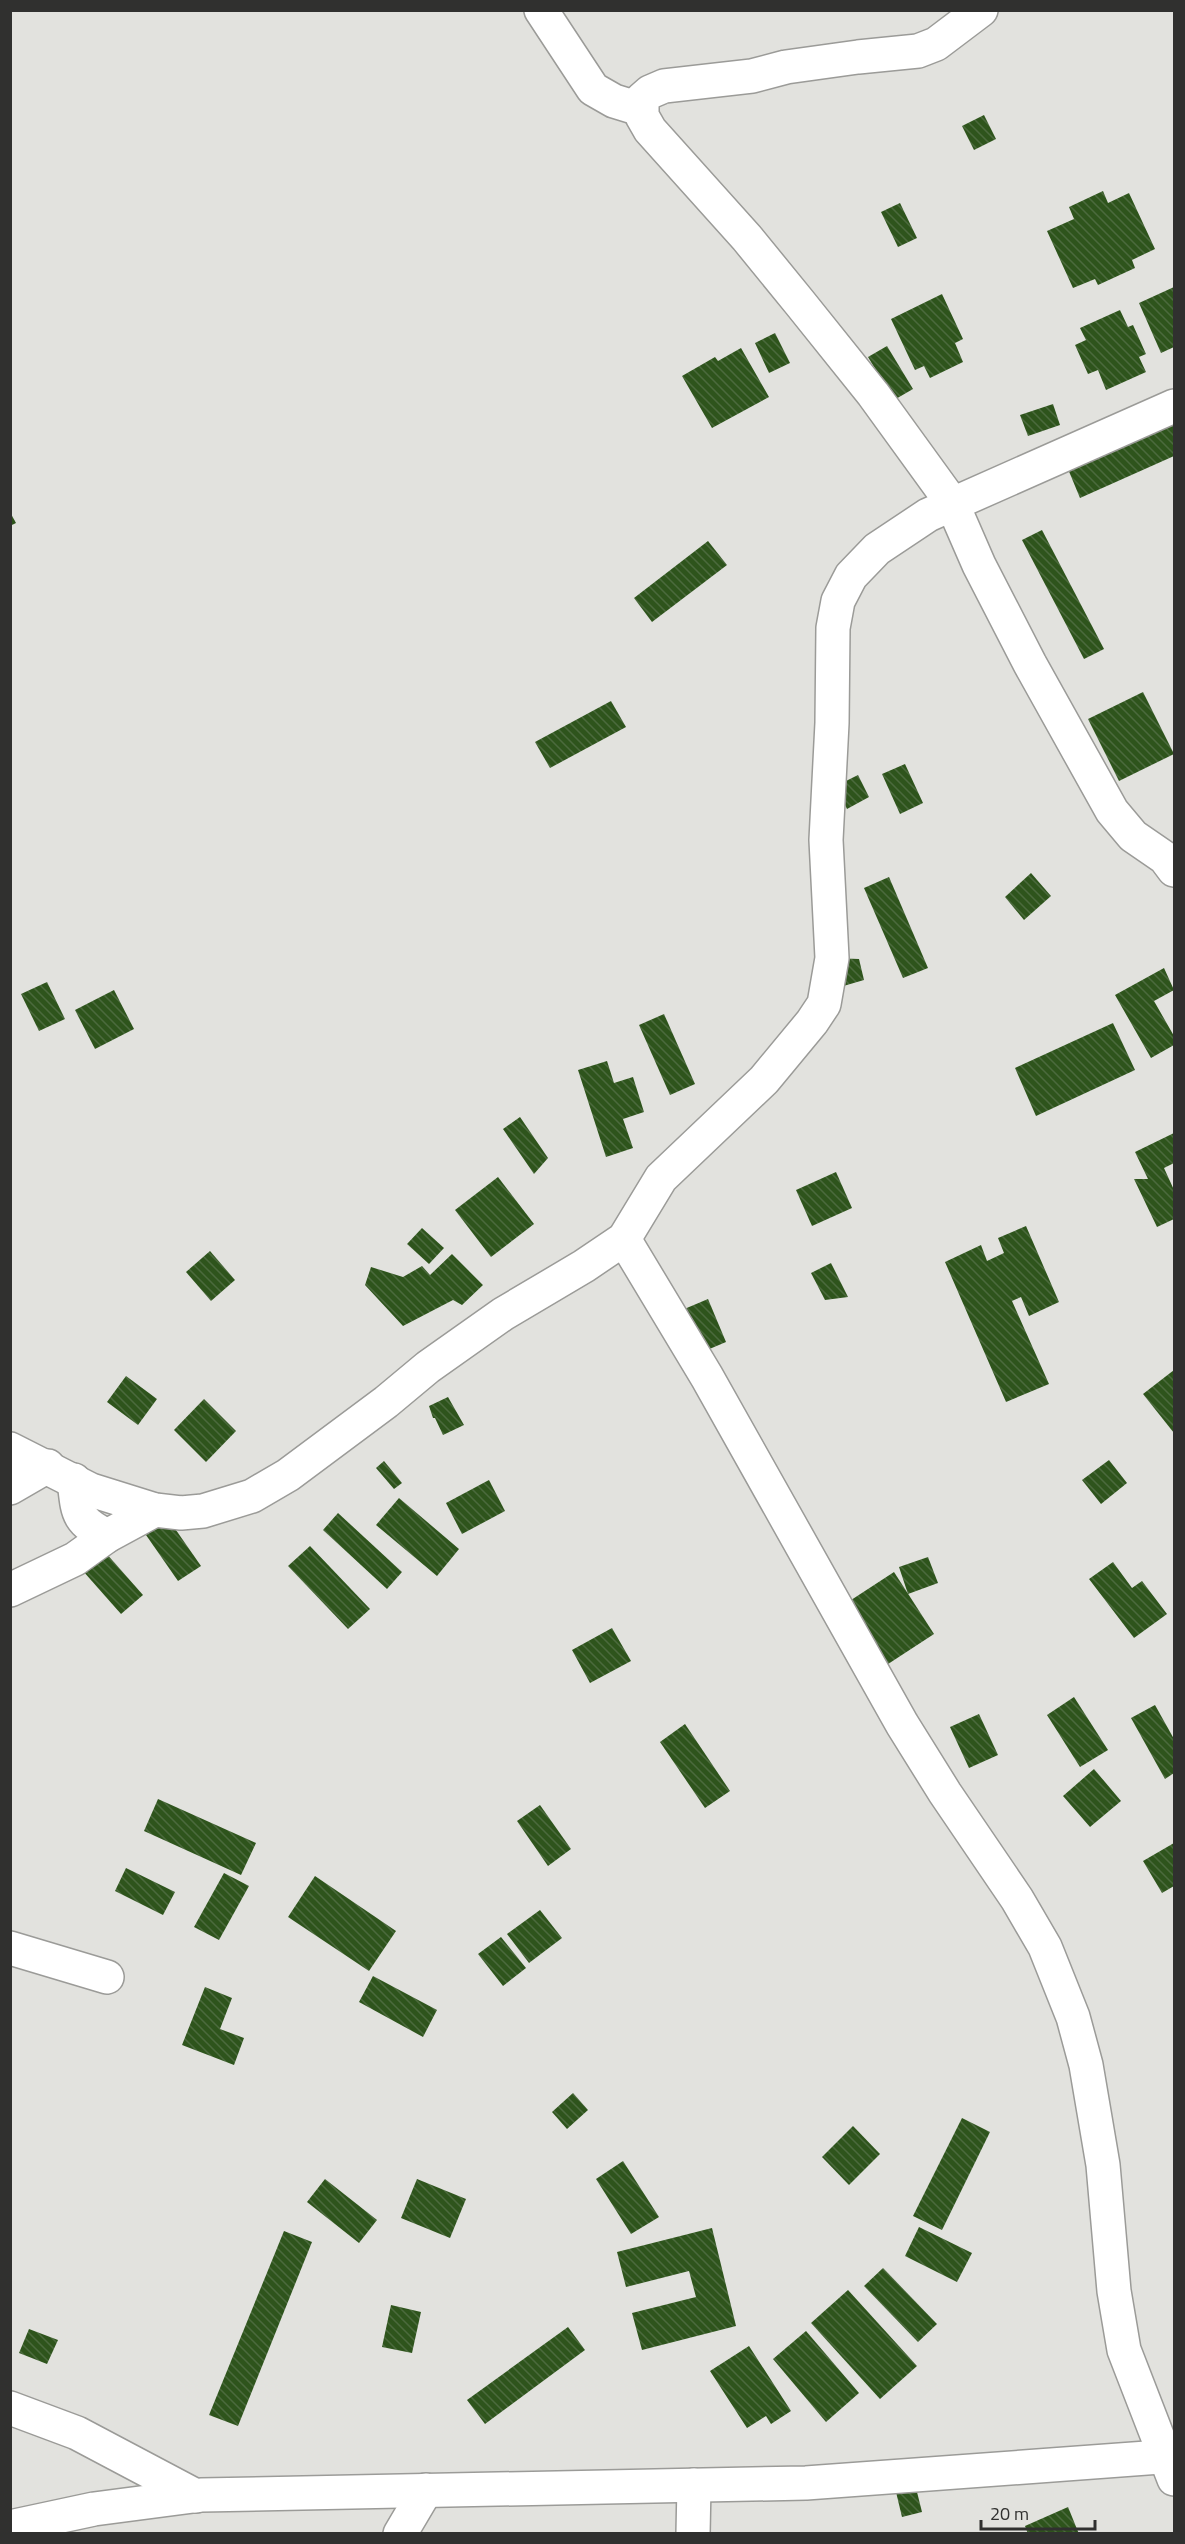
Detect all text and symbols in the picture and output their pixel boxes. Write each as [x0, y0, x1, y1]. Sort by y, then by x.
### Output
scale bar [981, 2493, 1095, 2531]
text: 20 m [990, 2500, 1029, 2527]

